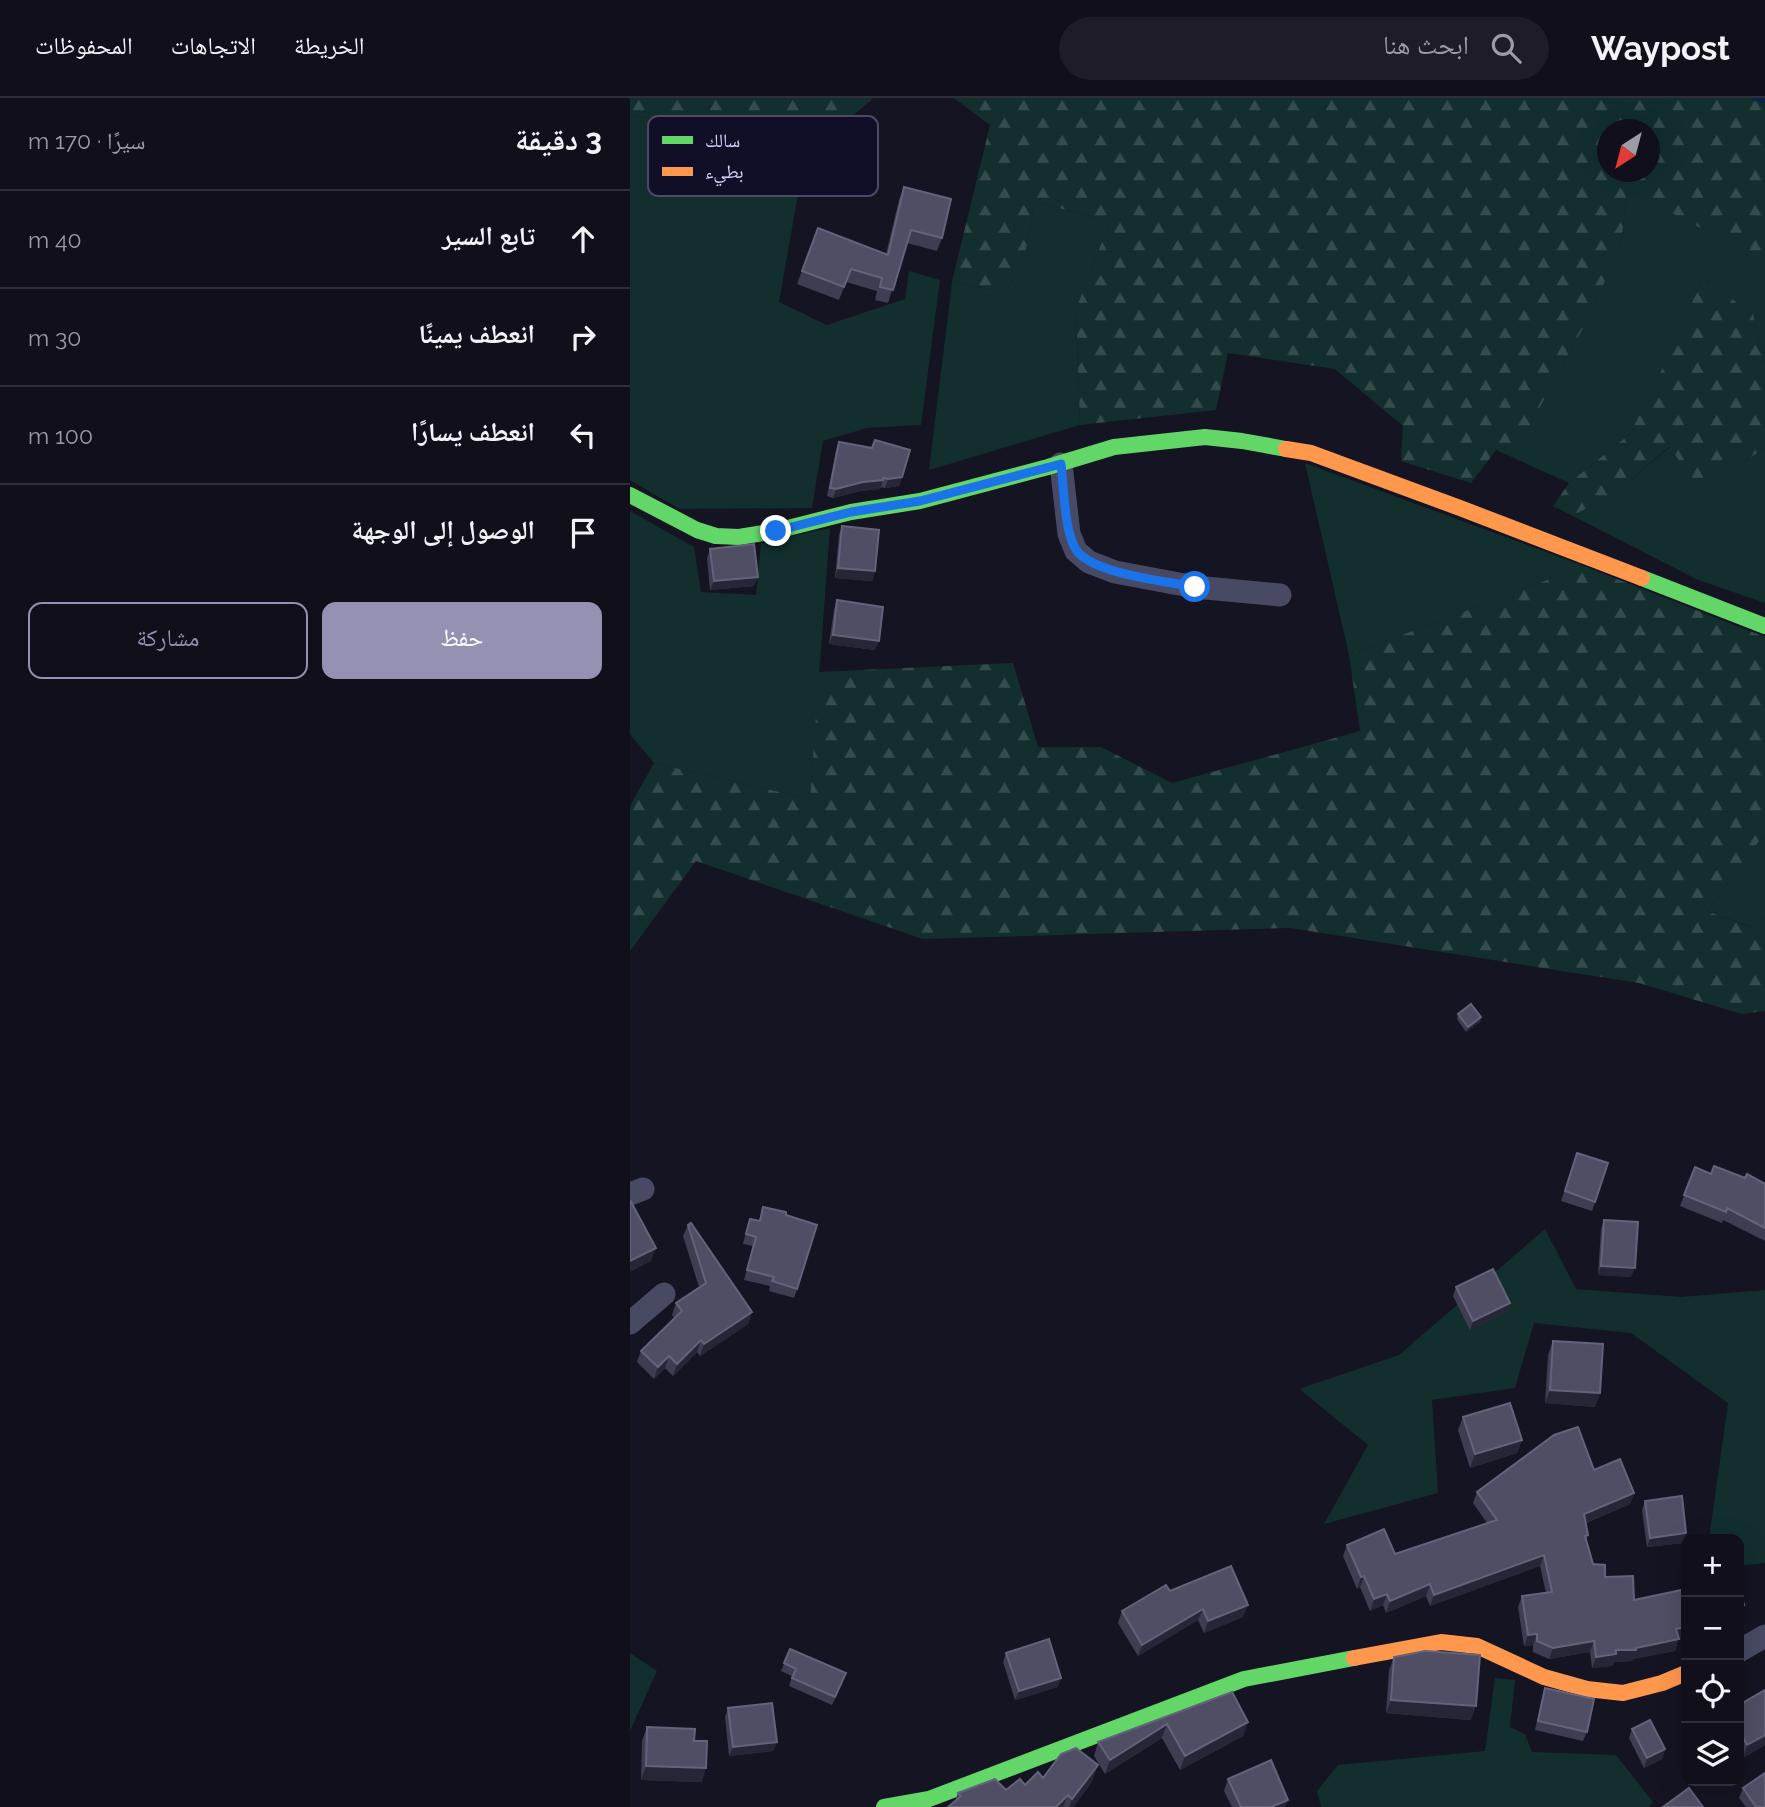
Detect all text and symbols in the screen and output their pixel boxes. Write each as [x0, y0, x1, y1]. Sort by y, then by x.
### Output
search box [1059, 17, 1549, 80]
icon: search [1487, 29, 1525, 67]
text: Waypost [1591, 29, 1730, 68]
text: ابحث هنا [1383, 30, 1469, 60]
text: المحفوظات [35, 31, 133, 60]
text: الاتجاهات [171, 31, 256, 60]
text: الخريطة [294, 31, 365, 60]
legend [648, 116, 878, 196]
north arrow [1597, 119, 1660, 182]
text: 3 دقيقة [515, 122, 602, 157]
text: سيرًا · 170 m [28, 127, 145, 154]
text: سالك [705, 129, 740, 151]
text: بطيء [705, 160, 744, 187]
icon: ahead [564, 220, 602, 258]
text: تابع السير [442, 221, 535, 251]
text: 40 m [28, 226, 82, 253]
icon: right [564, 318, 602, 356]
text: انعطف يمينًا [418, 319, 535, 349]
text: 30 m [28, 324, 81, 351]
icon: left [564, 416, 602, 454]
text: انعطف يسارًا [411, 417, 535, 447]
text: 100 m [28, 422, 93, 449]
icon: arrive [564, 514, 602, 552]
text: الوصول إلى الوجهة [352, 515, 535, 545]
route end [760, 515, 791, 546]
route start [1179, 571, 1210, 602]
button: مشاركة [28, 602, 308, 679]
button: حفظ [322, 602, 602, 679]
map controls [1681, 1534, 1744, 1786]
button: + [1681, 1534, 1744, 1597]
button: − [1681, 1597, 1744, 1660]
button: locate [1681, 1660, 1744, 1723]
button: layers [1681, 1723, 1744, 1786]

